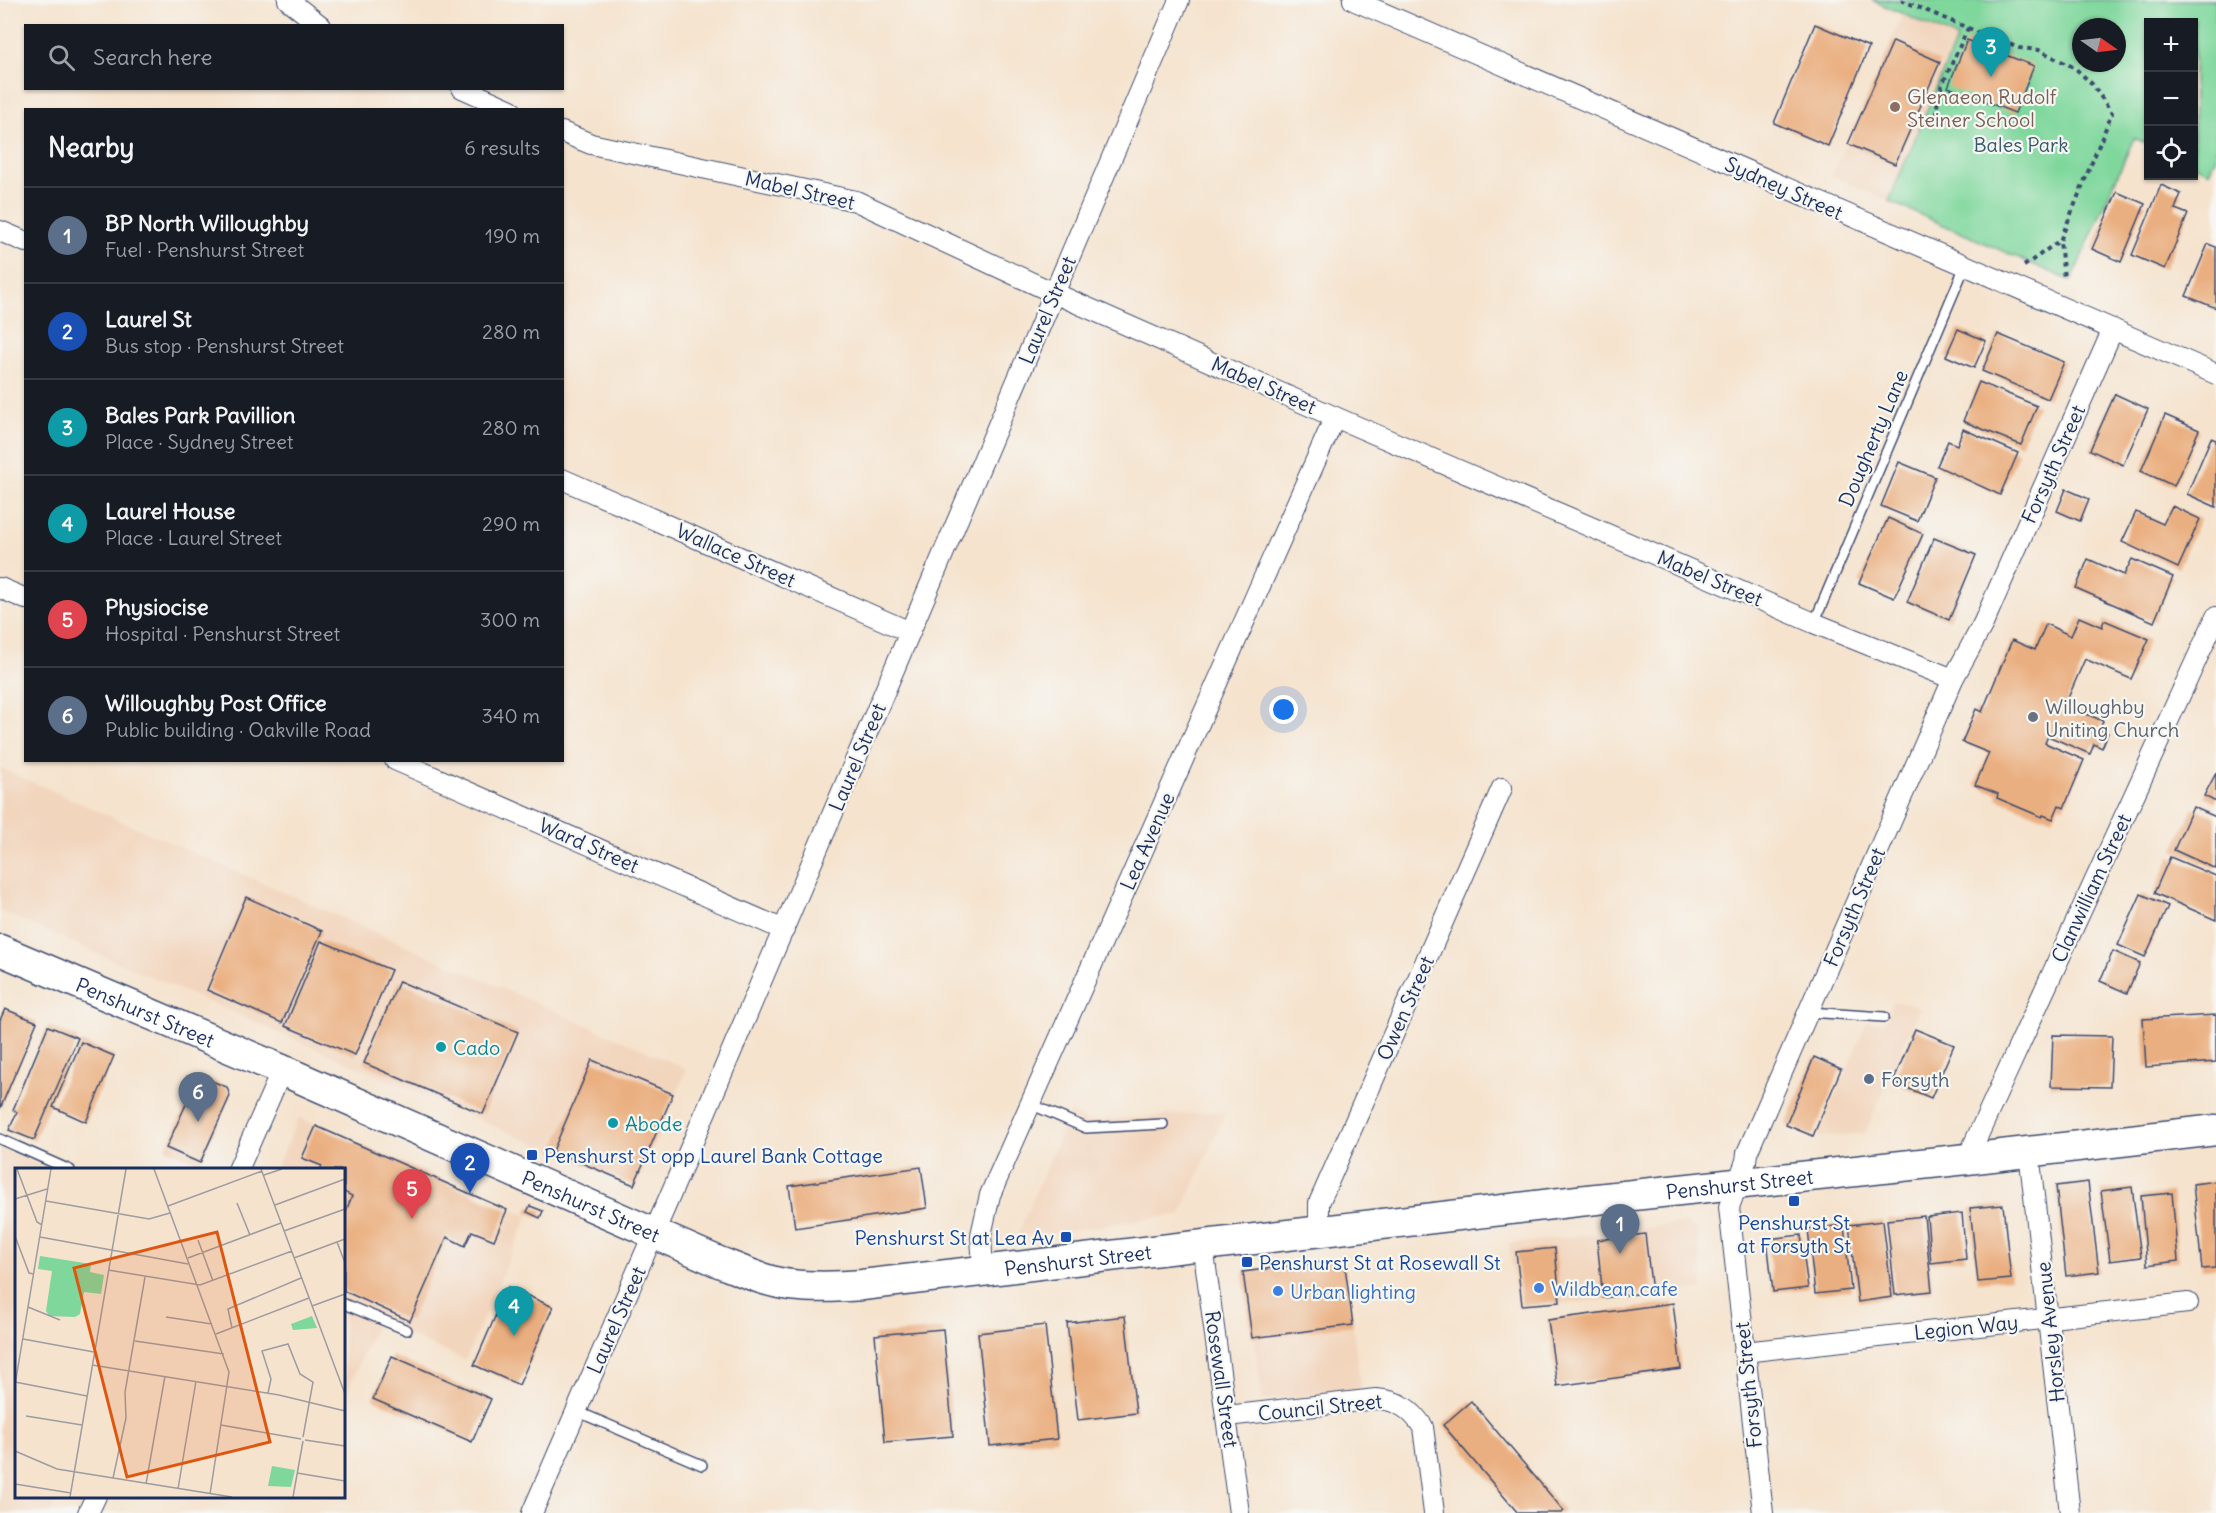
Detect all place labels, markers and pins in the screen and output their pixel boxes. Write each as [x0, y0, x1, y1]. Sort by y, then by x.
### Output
pin: 3 [1972, 28, 2010, 77]
place label: Glenaeon Rudolf Steiner School [1907, 84, 2057, 132]
marker: Glenaeon Rudolf Steiner School [1888, 100, 1902, 114]
place label: Willoughby Uniting Church [2045, 694, 2179, 742]
marker: Willoughby Uniting Church [2026, 710, 2040, 724]
place label: Cado [453, 1035, 500, 1060]
marker: Cado [434, 1040, 448, 1054]
place label: Forsyth [1881, 1067, 1950, 1092]
pin: 6 [178, 1072, 218, 1122]
marker: Forsyth [1862, 1072, 1876, 1086]
place label: Abode [625, 1111, 683, 1136]
marker: Abode [606, 1116, 620, 1130]
place label: Penshurst St opp Laurel Bank Cottage [544, 1143, 883, 1168]
pin: 2 [450, 1144, 490, 1193]
marker: Penshurst St opp Laurel Bank Cottage [525, 1148, 539, 1162]
pin: 5 [392, 1170, 432, 1219]
marker: Penshurst St at Forsyth St [1787, 1194, 1801, 1208]
pin: 1 [1600, 1204, 1640, 1254]
place label: Penshurst St at Forsyth St [1737, 1210, 1851, 1258]
place label: Penshurst St at Lea Av [855, 1225, 1054, 1250]
marker: Penshurst St at Lea Av [1059, 1230, 1073, 1244]
place label: Penshurst St at Rosewall St [1259, 1250, 1501, 1275]
marker: Penshurst St at Rosewall St [1240, 1255, 1254, 1269]
place label: Wildbean cafe [1551, 1276, 1678, 1301]
place label: Urban lighting [1290, 1279, 1416, 1304]
marker: Wildbean cafe [1532, 1281, 1546, 1295]
marker: Urban lighting [1271, 1284, 1285, 1298]
pin: 4 [494, 1286, 534, 1336]

